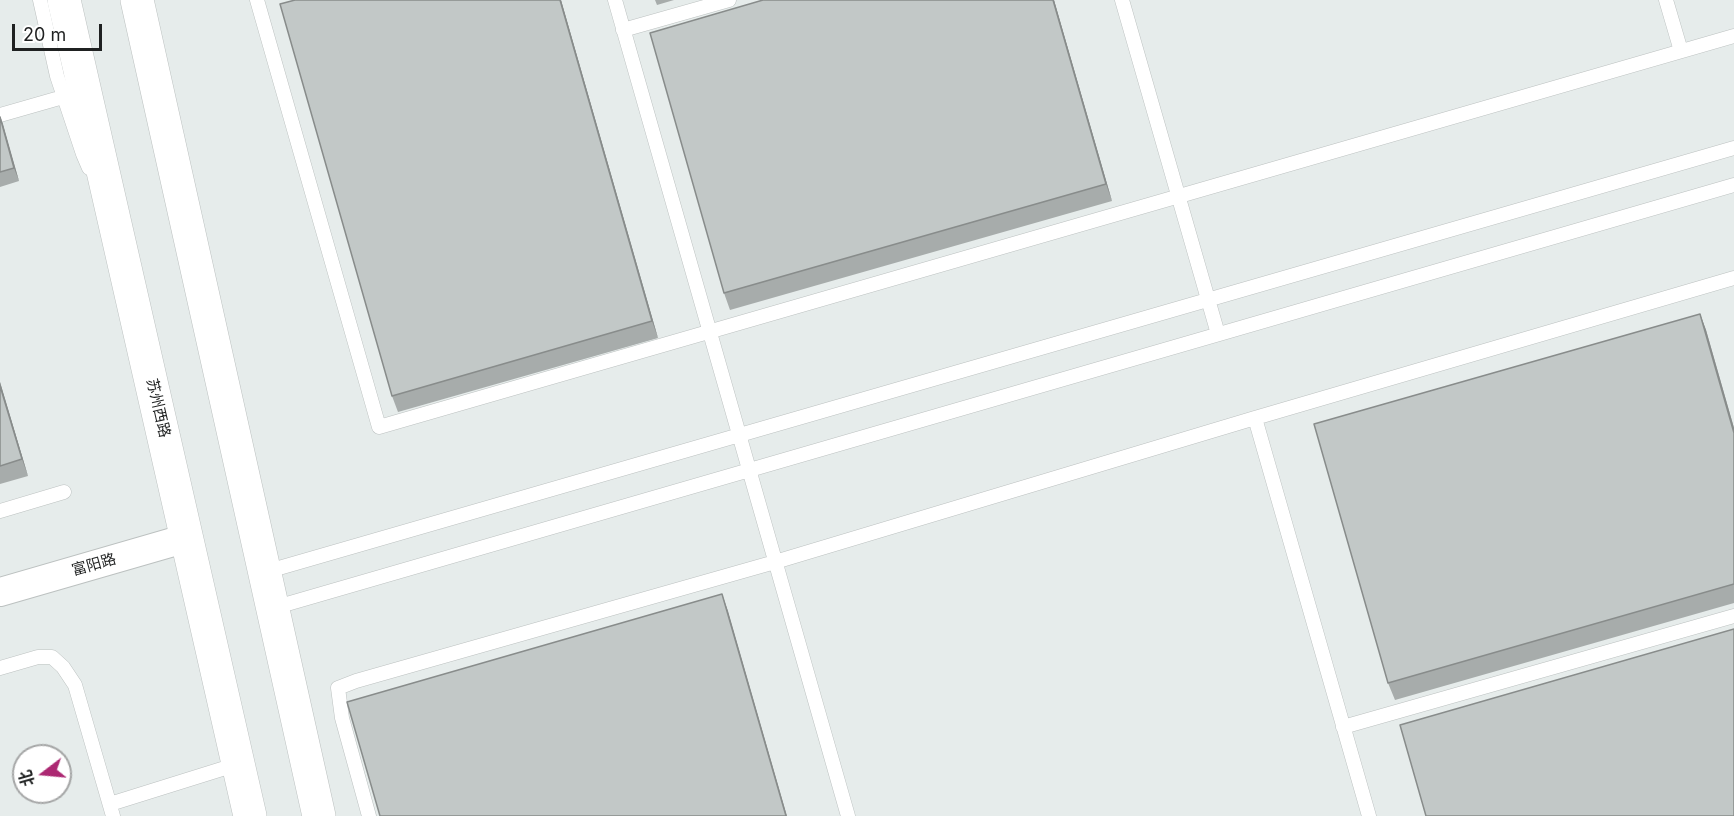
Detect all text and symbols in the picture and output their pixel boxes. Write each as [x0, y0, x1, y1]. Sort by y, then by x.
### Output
scale bar [15, 12, 105, 50]
text: 20 m [23, 24, 66, 45]
street label: 苏州西路 [142, 377, 174, 439]
street label: 富阳路 [70, 550, 118, 580]
north arrow [12, 744, 72, 804]
text: 北 [15, 768, 38, 789]

